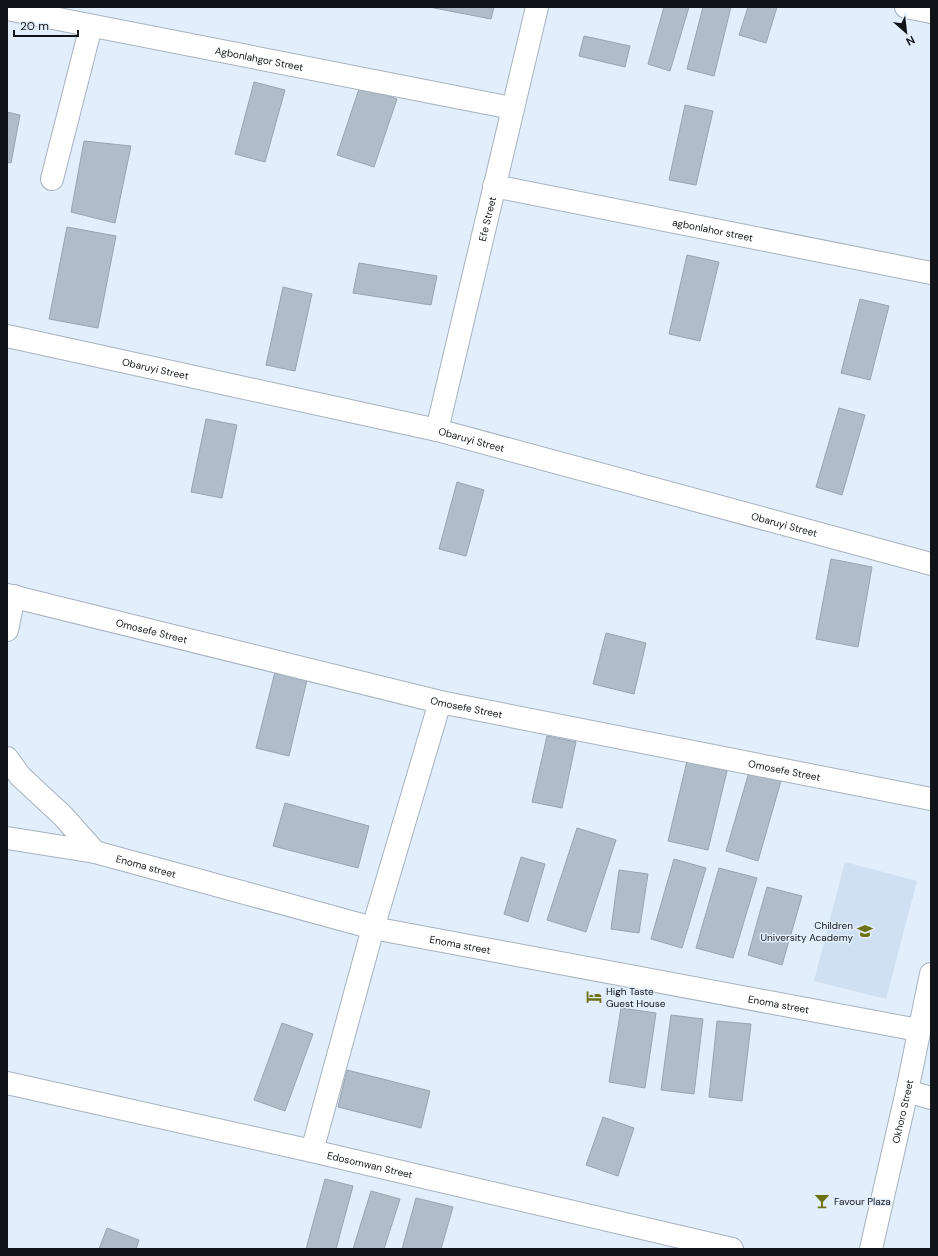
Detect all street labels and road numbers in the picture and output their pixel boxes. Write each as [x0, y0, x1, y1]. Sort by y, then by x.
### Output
street label: Agbonlahgor Street [214, 44, 304, 74]
street label: Efe Street [476, 195, 499, 243]
street label: agbonlahor street [671, 216, 754, 244]
street label: Obaruyi Street [121, 355, 190, 383]
street label: Obaruyi Street [437, 425, 506, 455]
street label: Obaruyi Street [750, 510, 819, 540]
street label: Omosefe Street [114, 616, 189, 646]
street label: Omosefe Street [429, 694, 504, 721]
street label: Omosefe Street [747, 757, 821, 784]
street label: Enoma street [114, 852, 177, 881]
street label: Enoma street [429, 933, 492, 957]
street label: Enoma street [747, 992, 810, 1016]
street label: Okhoro Street [889, 1079, 916, 1145]
street label: Edosomwan Street [326, 1149, 414, 1181]

